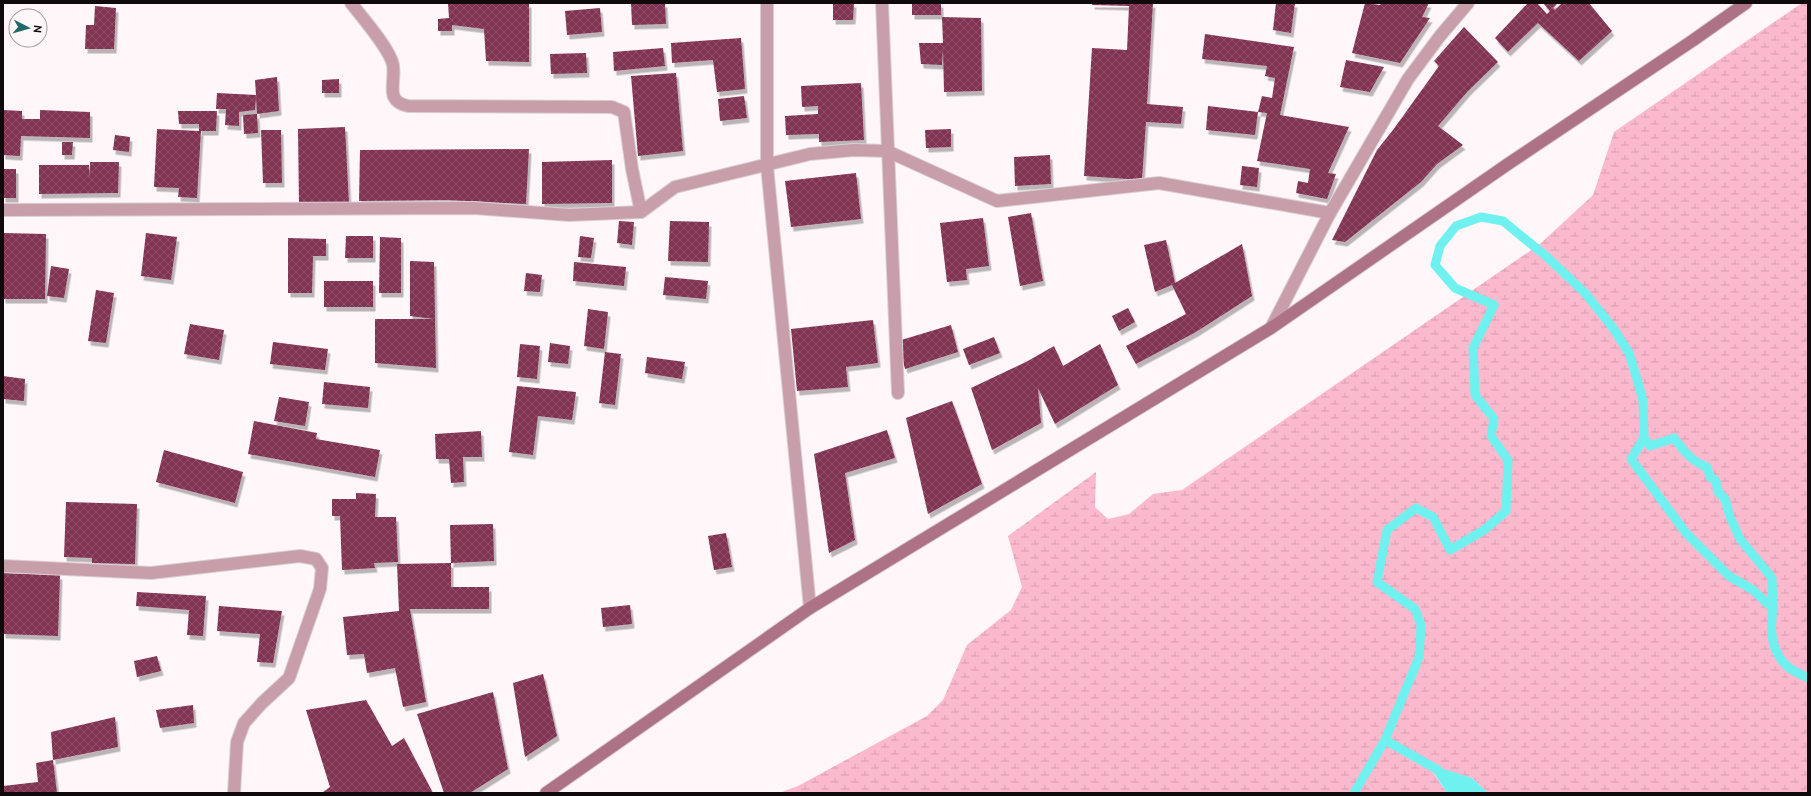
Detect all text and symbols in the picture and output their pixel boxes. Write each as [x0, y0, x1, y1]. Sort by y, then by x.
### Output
north arrow [8, 8, 48, 48]
text: N [31, 24, 45, 34]

